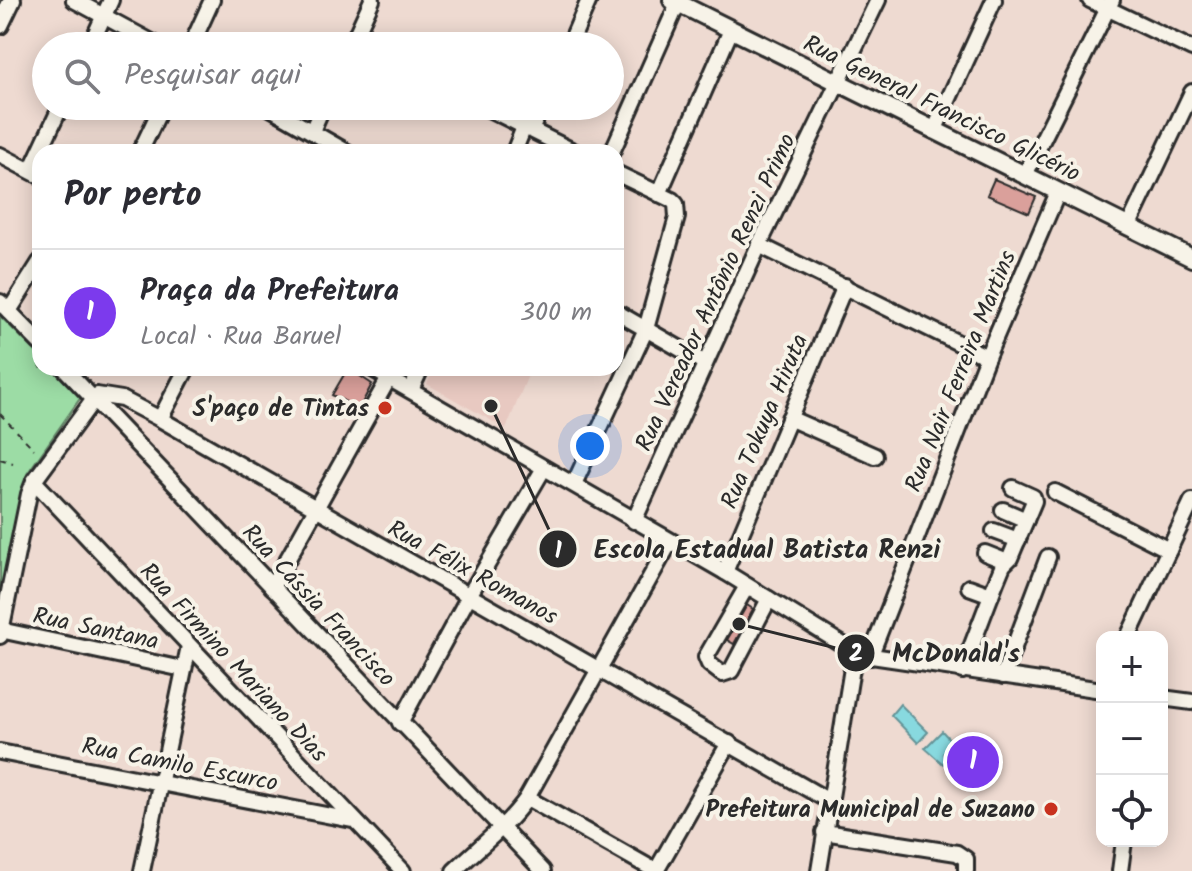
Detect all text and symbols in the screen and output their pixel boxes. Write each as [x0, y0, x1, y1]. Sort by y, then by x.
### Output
street label: Rua General Francisco Glicério [796, 25, 1087, 194]
search box [32, 32, 624, 120]
text: Pesquisar aqui [124, 52, 301, 100]
icon: search [60, 54, 104, 98]
street label: Rua Vereador Antônio Renzi Primo [625, 127, 807, 458]
text: Por perto [64, 169, 202, 223]
street label: Rua Nair Ferreira Martins [895, 245, 1028, 498]
text: Praça da Prefeitura [140, 268, 399, 316]
text: 1 [86, 292, 94, 334]
text: 300 m [520, 292, 592, 334]
text: Local · Rua Baruel [140, 316, 341, 358]
street label: Rua Tokuya Hiruta [711, 328, 820, 515]
place label: S'paço de Tintas [193, 390, 369, 429]
marker: S'paço de Tintas [376, 399, 394, 417]
your location [570, 426, 610, 466]
street label: Rua Félix Romanos [380, 510, 565, 636]
street label: Rua Cássia Francisco [231, 515, 405, 697]
callout: Escola Estadual Batista Renzi [538, 524, 956, 574]
text: Escola Estadual Batista Renzi [594, 530, 942, 572]
text: 1 [554, 532, 562, 571]
street label: Rua Firmino Mariano Dias [129, 554, 336, 772]
street label: Rua Santana [29, 597, 162, 662]
callout: McDonald's [836, 628, 1036, 678]
map controls [1096, 631, 1168, 847]
button: + [1096, 631, 1168, 703]
text: McDonald's [892, 634, 1020, 676]
text: 2 [849, 635, 863, 674]
button: − [1096, 703, 1168, 775]
street label: Rua Camilo Escurco [78, 727, 281, 804]
pin: 1 [947, 732, 999, 792]
button: locate [1096, 775, 1168, 847]
place label: Prefeitura Municipal de Suzano [705, 791, 1035, 830]
marker: Prefeitura Municipal de Suzano [1042, 800, 1060, 818]

